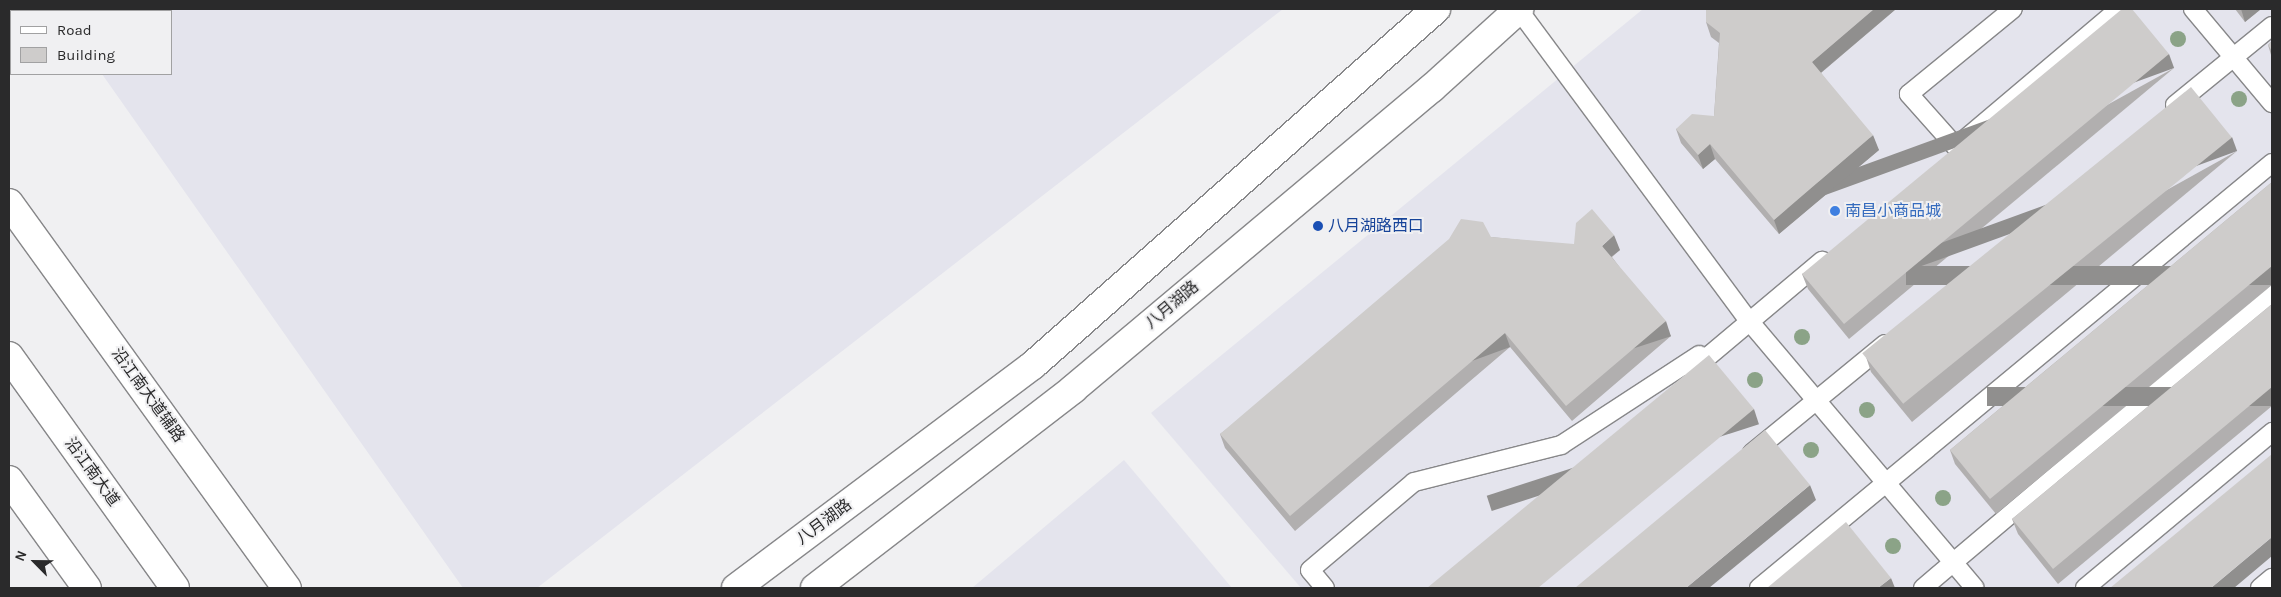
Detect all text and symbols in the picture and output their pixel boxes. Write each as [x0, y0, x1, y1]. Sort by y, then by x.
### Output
legend [10, 10, 172, 75]
text: Road [57, 21, 92, 39]
text: Building [57, 46, 115, 64]
place label: 南昌小商品城 [1845, 201, 1941, 221]
marker: 南昌小商品城 [1829, 205, 1841, 217]
place label: 八月湖路西口 [1328, 216, 1424, 236]
marker: 八月湖路西口 [1312, 220, 1324, 232]
street label: 八月湖路 [1141, 277, 1203, 333]
street label: 沿江南大道辅路 [107, 344, 189, 446]
street label: 沿江南大道 [61, 434, 123, 510]
street label: 八月湖路 [793, 495, 855, 549]
north arrow [10, 537, 60, 587]
text: N [11, 548, 31, 564]

